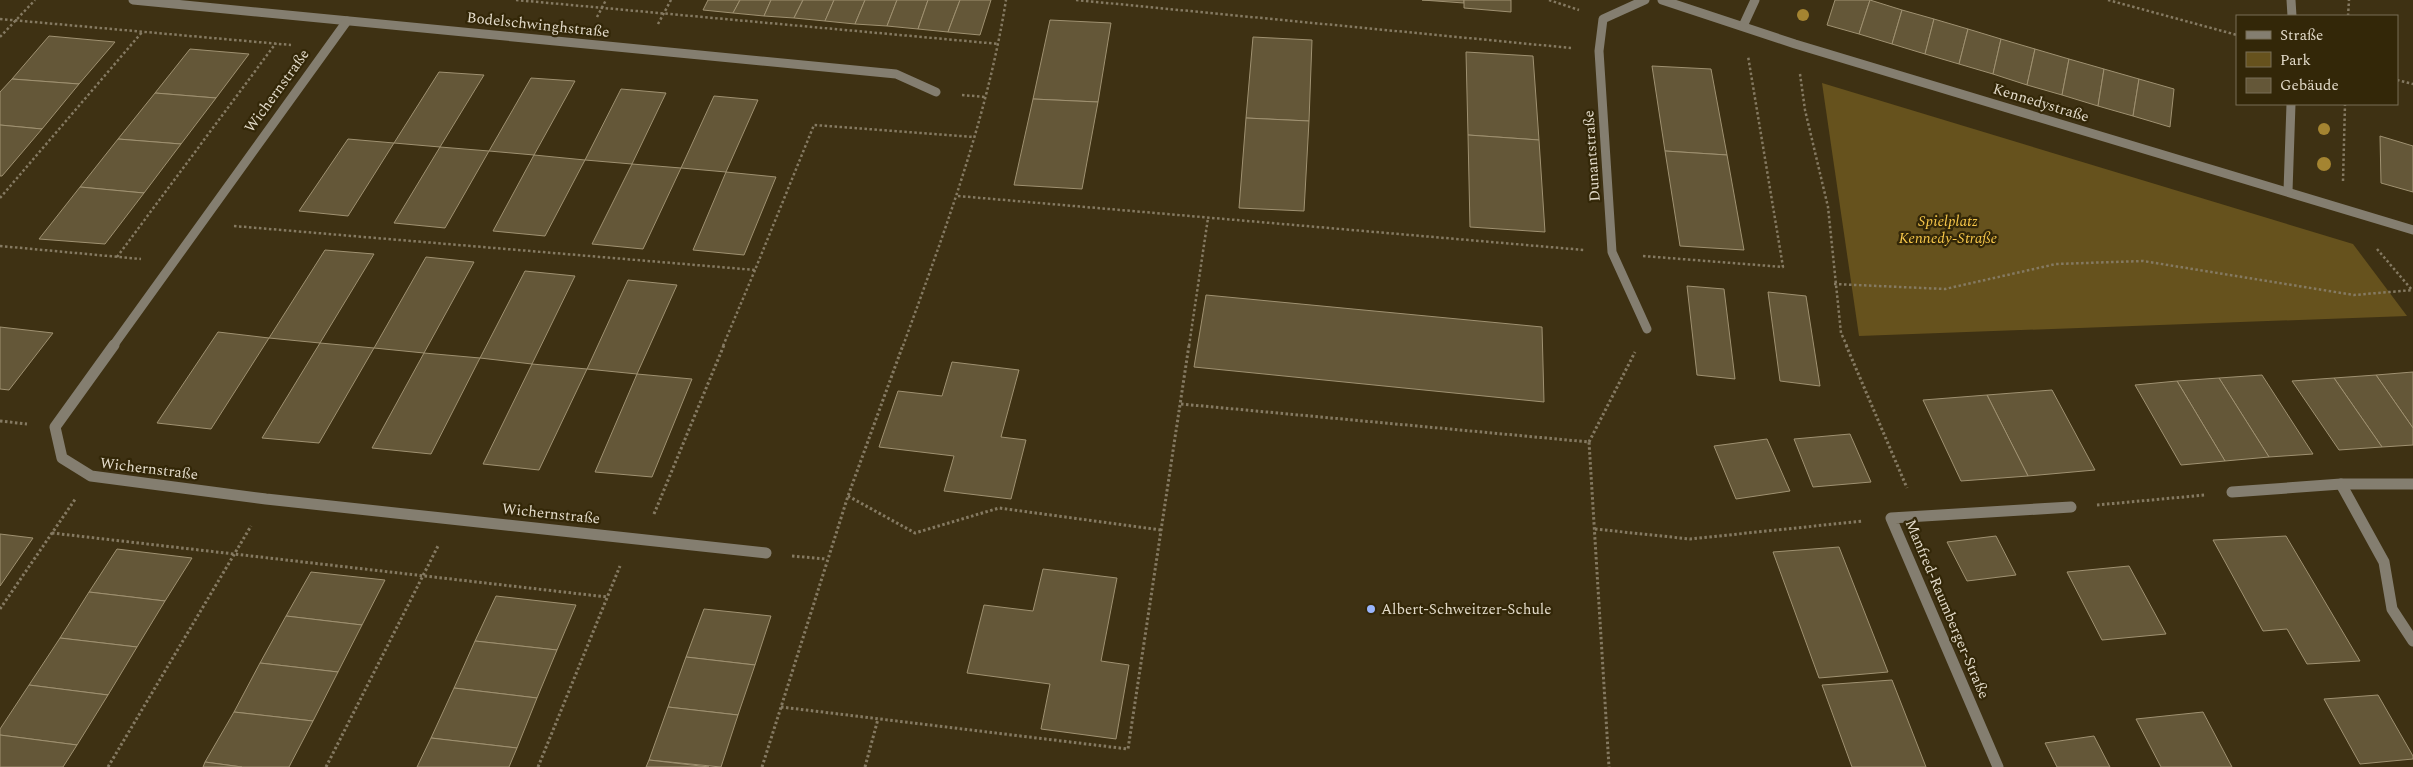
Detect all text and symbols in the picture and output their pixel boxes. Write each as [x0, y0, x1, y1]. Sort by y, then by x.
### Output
street label: Bodelschwinghstraße [465, 6, 611, 44]
legend [2236, 15, 2398, 105]
text: Straße [2280, 24, 2323, 47]
street label: Wichernstraße [239, 44, 315, 138]
text: Park [2280, 49, 2311, 72]
text: Gebäude [2280, 74, 2339, 97]
street label: Kennedystraße [1990, 77, 2092, 129]
street label: Dunantstraße [1577, 110, 1607, 202]
park label: Spielplatz Kennedy-Straße [1899, 210, 1998, 250]
street label: Wichernstraße [99, 452, 199, 486]
street label: Wichernstraße [501, 497, 601, 531]
street label: Manfred-Raumberger-Straße [1899, 516, 1995, 702]
place label: Albert-Schweitzer-Schule [1381, 598, 1551, 621]
marker: Albert-Schweitzer-Schule [1365, 603, 1377, 615]

